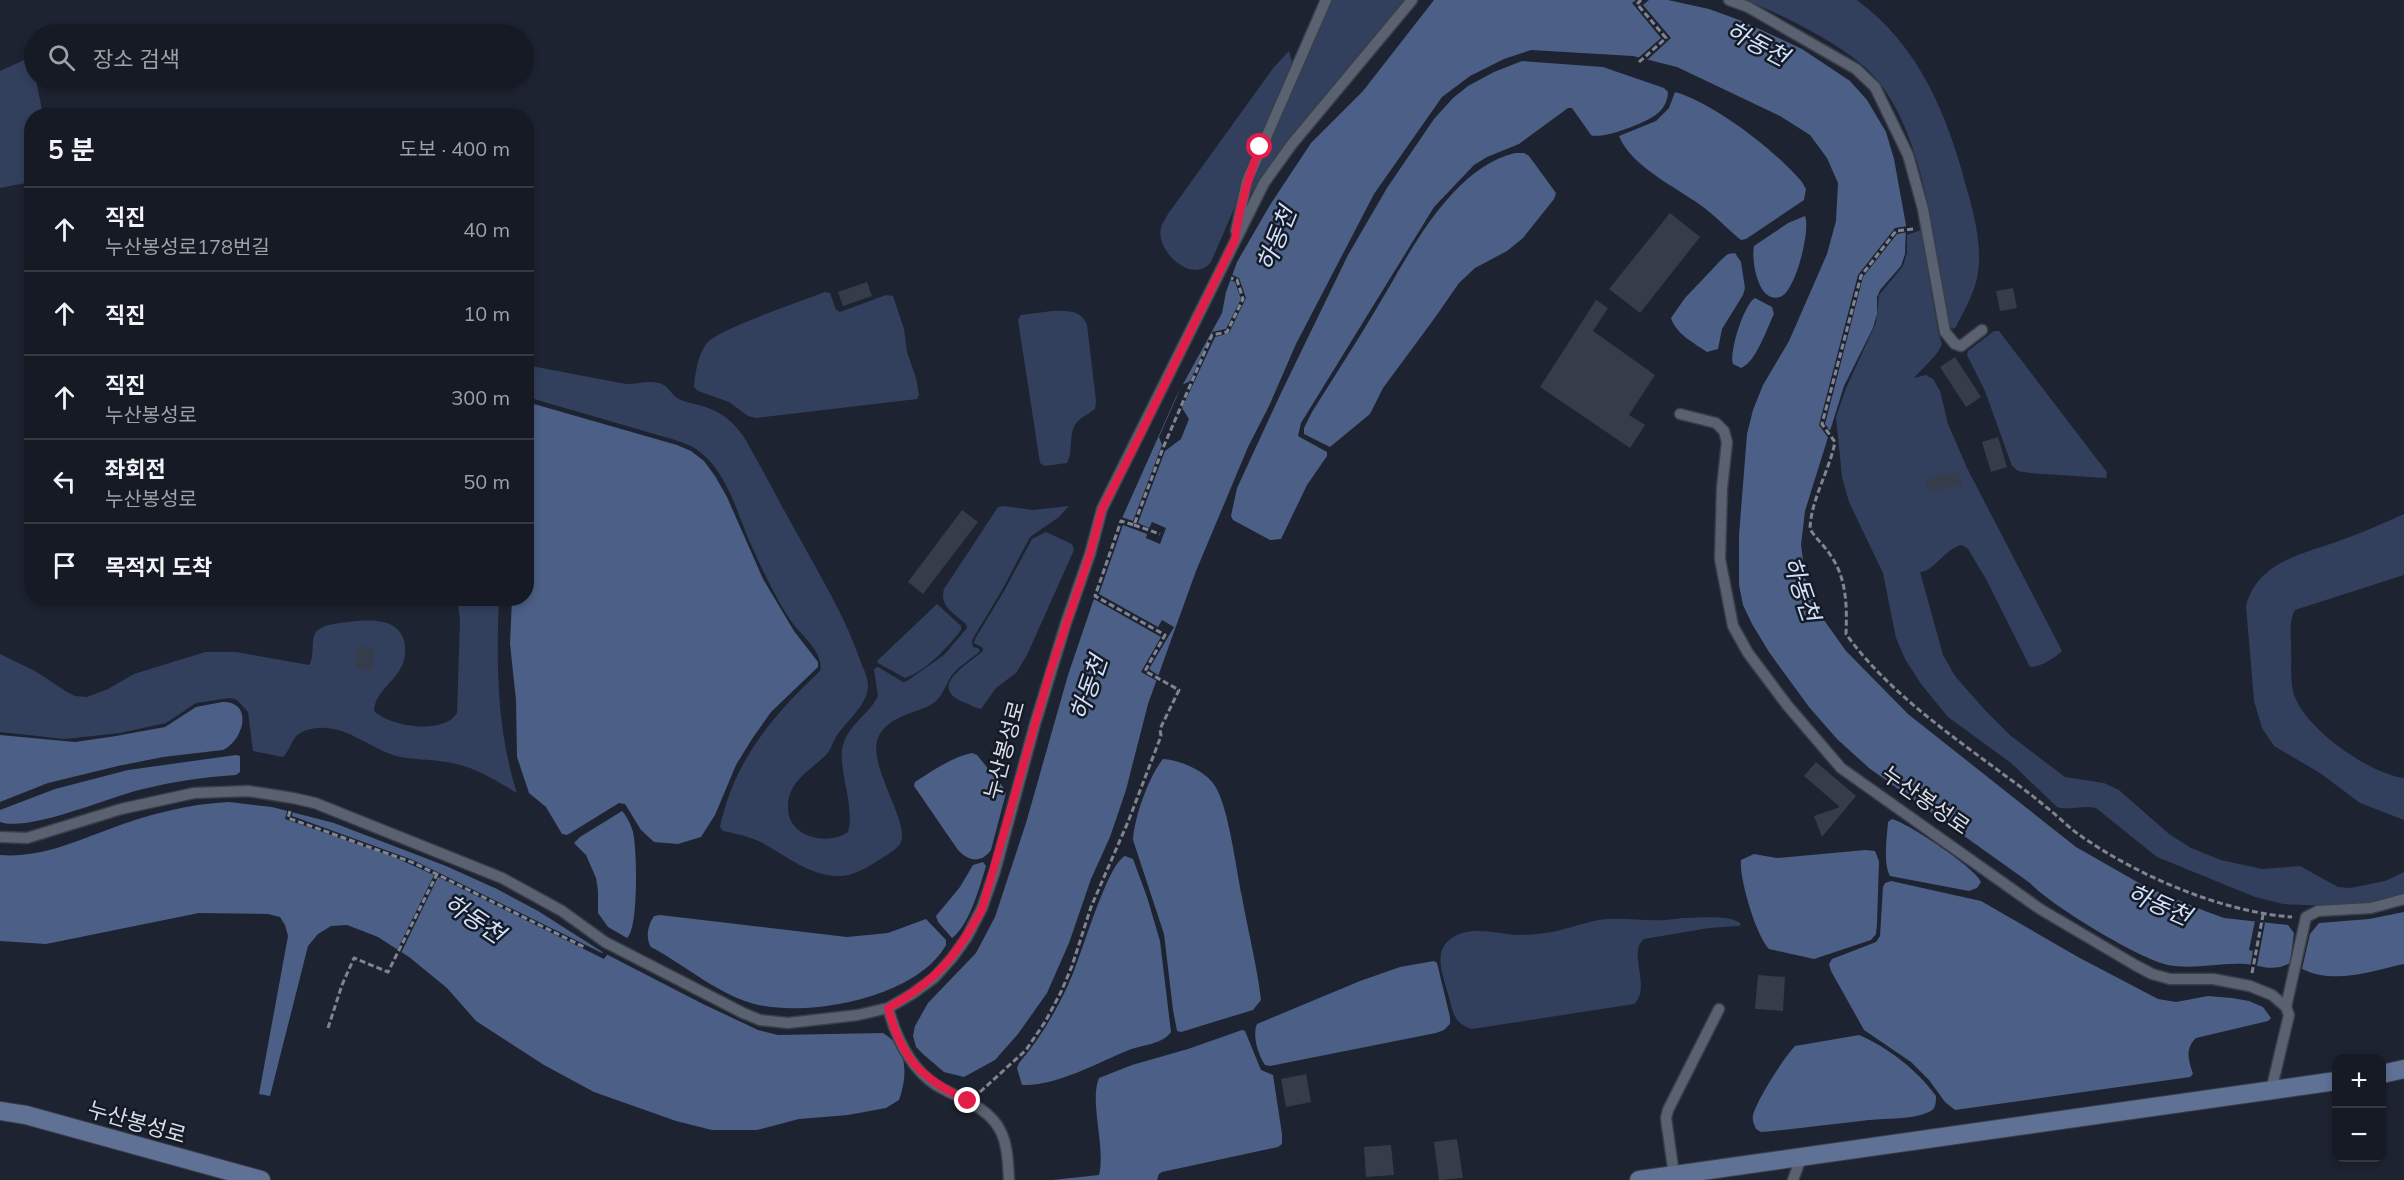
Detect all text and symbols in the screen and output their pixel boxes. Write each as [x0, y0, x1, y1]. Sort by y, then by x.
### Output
water label: 하동천 [1721, 14, 1796, 73]
search box [24, 24, 534, 90]
icon: search [45, 41, 78, 74]
text: 장소 검색 [93, 45, 180, 73]
text: 5 분 [48, 133, 95, 166]
route start [1246, 133, 1272, 159]
text: 도보 · 400 m [399, 136, 510, 161]
water label: 하동천 [1250, 200, 1303, 275]
text: 직진 [105, 203, 145, 231]
icon: ahead [48, 213, 81, 246]
text: 40 m [463, 217, 510, 242]
text: 누산봉성로178번길 [105, 234, 270, 259]
icon: ahead [48, 297, 81, 330]
text: 직진 [105, 301, 145, 329]
text: 10 m [463, 301, 510, 326]
text: 직진 [105, 371, 145, 399]
icon: ahead [48, 381, 81, 414]
text: 300 m [451, 385, 510, 410]
text: 누산봉성로 [105, 402, 197, 427]
text: 좌회전 [105, 455, 166, 483]
icon: left [48, 465, 81, 498]
text: 50 m [463, 469, 510, 494]
text: 누산봉성로 [105, 486, 197, 511]
icon: arrive [48, 549, 81, 582]
water label: 하동천 [1777, 552, 1828, 628]
text: 목적지 도착 [105, 553, 212, 581]
water label: 하동천 [1063, 649, 1114, 724]
street label: 누산봉성로 [977, 697, 1031, 803]
street label: 누산봉성로 [1877, 760, 1975, 840]
water label: 하동천 [2123, 877, 2198, 932]
water label: 하동천 [439, 887, 513, 951]
map controls [2332, 1054, 2386, 1162]
button: + [2332, 1054, 2386, 1108]
route end [954, 1087, 980, 1113]
street label: 누산봉성로 [84, 1095, 190, 1149]
button: − [2332, 1108, 2386, 1162]

